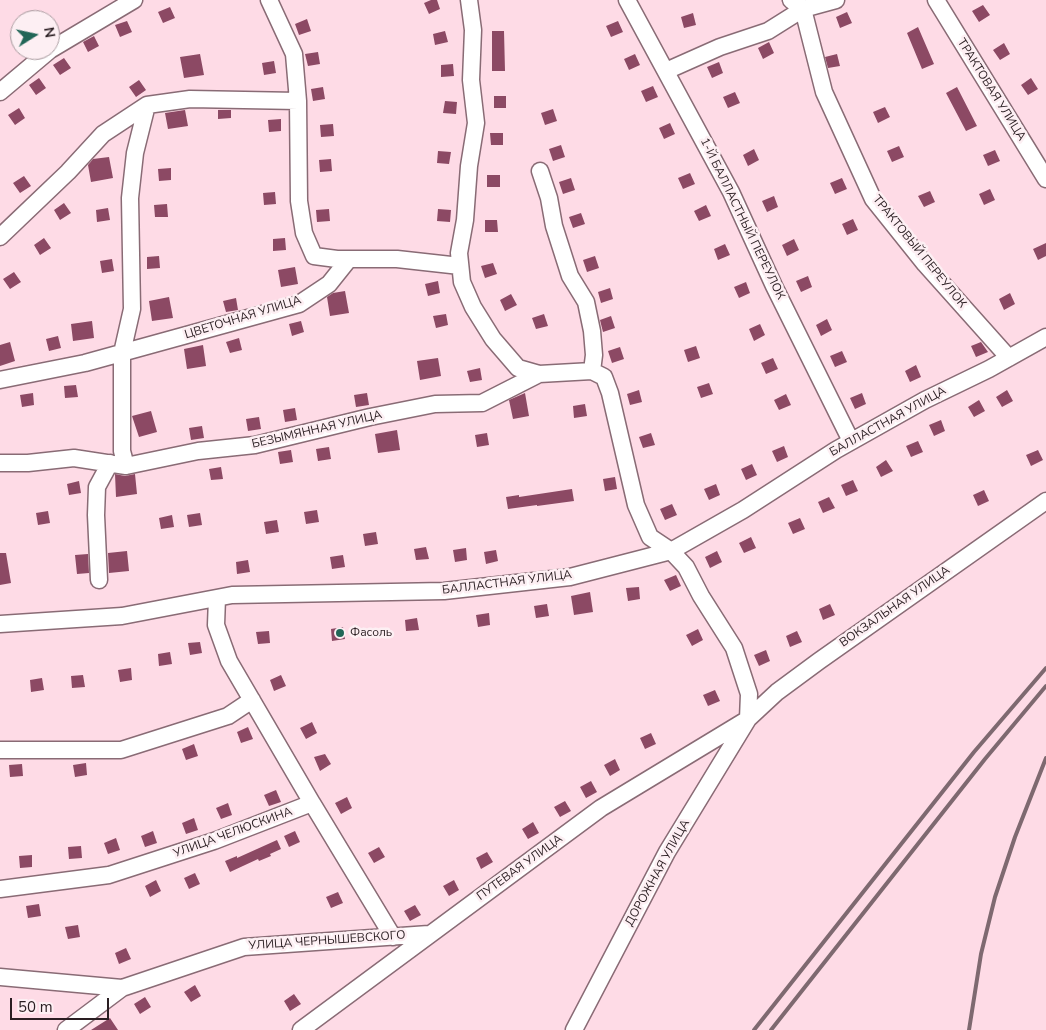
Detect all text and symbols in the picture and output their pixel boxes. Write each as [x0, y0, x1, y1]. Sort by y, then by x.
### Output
north arrow [10, 10, 60, 60]
text: N [39, 26, 60, 39]
street label: ТРАКТОВАЯ УЛИЦА [954, 36, 1028, 144]
street label: 1-Й БАЛЛАСТНЫЙ ПЕРЕУЛОК [697, 136, 787, 302]
street label: ТРАКТОВЫЙ ПЕРЕУЛОК [869, 193, 969, 311]
street label: ЦВЕТОЧНАЯ УЛИЦА [183, 293, 303, 343]
street label: БАЛЛАСТНАЯ УЛИЦА [827, 384, 949, 460]
street label: БЕЗЫМЯННАЯ УЛИЦА [251, 408, 383, 452]
street label: ВОКЗАЛЬНАЯ УЛИЦА [837, 564, 953, 650]
street label: БАЛЛАСТНАЯ УЛИЦА [441, 568, 573, 598]
place label: Фасоль [350, 626, 392, 640]
marker: Фасоль [334, 627, 346, 639]
street label: УЛИЦА ЧЕЛЮСКИНА [172, 805, 294, 861]
street label: ДОРОЖНАЯ УЛИЦА [623, 817, 693, 929]
street label: ПУТЕВАЯ УЛИЦА [474, 832, 566, 904]
street label: УЛИЦА ЧЕРНЫШЕВСКОГО [248, 928, 406, 954]
scale bar [12, 988, 111, 1020]
text: 50 m [18, 997, 53, 1017]

